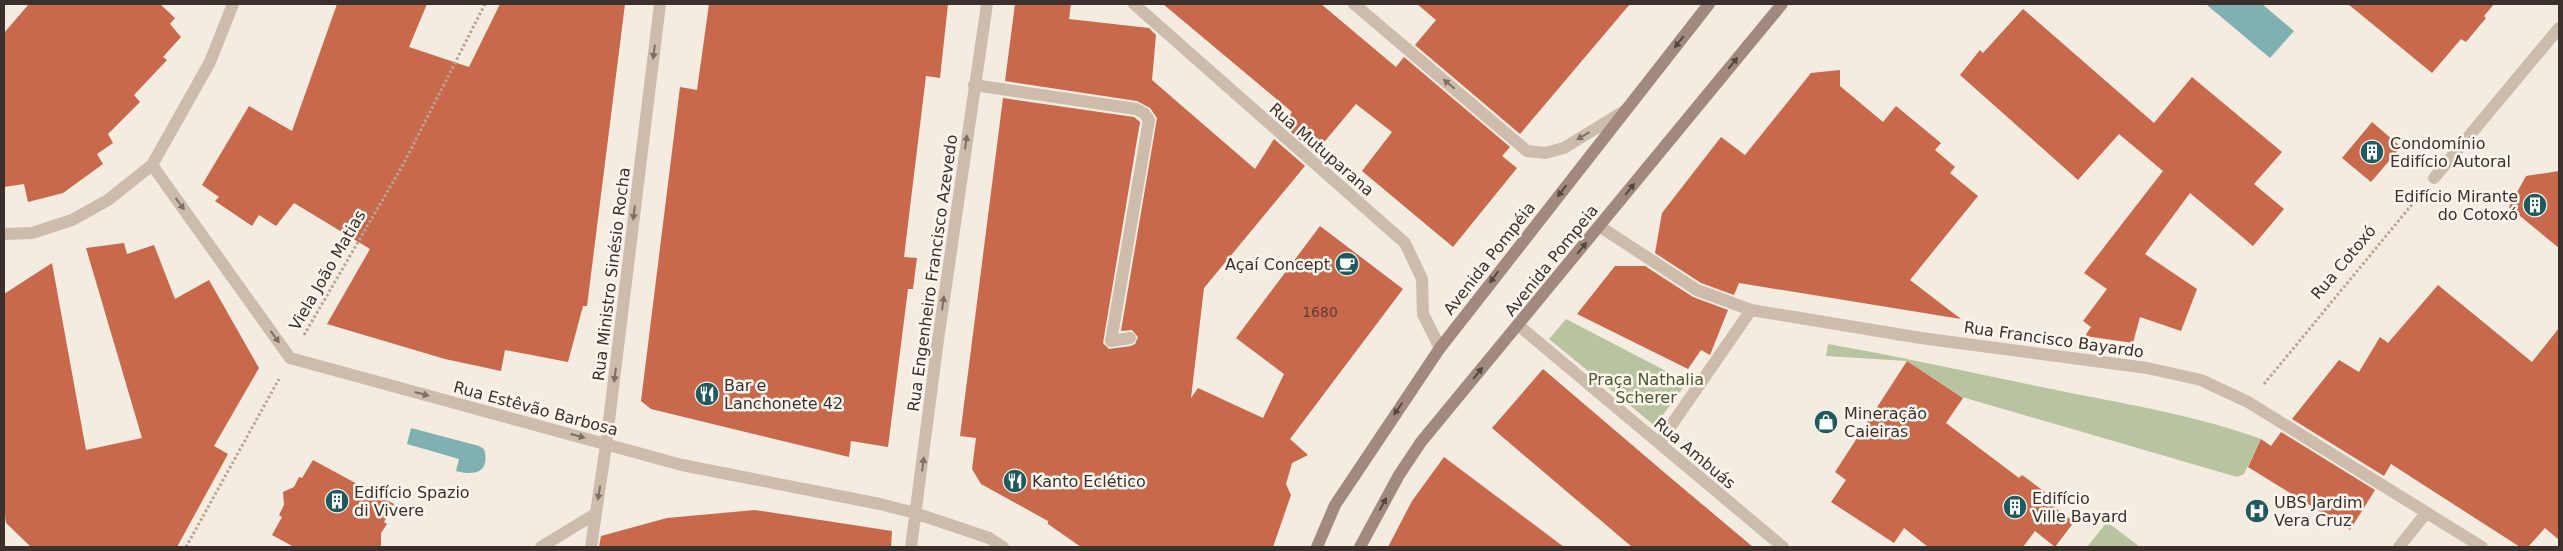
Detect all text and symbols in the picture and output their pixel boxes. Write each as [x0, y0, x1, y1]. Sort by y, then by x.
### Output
one-way arrow [1674, 35, 1684, 49]
one-way arrow [650, 44, 658, 60]
one-way arrow [1728, 57, 1739, 70]
one-way arrow [1442, 79, 1455, 90]
street label: Rua Mutuparana [1266, 99, 1378, 200]
one-way arrow [1576, 132, 1589, 141]
street label: Rua Engenheiro Francisco Azevedo [904, 133, 961, 413]
one-way arrow [962, 134, 970, 150]
place label: Condomínio Edifício Autoral [2390, 134, 2511, 171]
building icon: Condomínio Edifício Autoral [2359, 139, 2385, 165]
street label: Rua Ministro Sinésio Rocha [589, 166, 634, 382]
one-way arrow [1624, 183, 1636, 195]
one-way arrow [1556, 184, 1567, 197]
place label: Edifício Mirante do Cotoxó [2394, 187, 2518, 224]
building icon: Edifício Mirante do Cotoxó [2522, 192, 2548, 218]
one-way arrow [175, 198, 185, 211]
street label: Avenida Pompéia [1440, 198, 1539, 318]
street label: Avenida Pompeia [1501, 201, 1602, 320]
one-way arrow [630, 206, 638, 222]
street label: Viela João Matias [285, 207, 370, 334]
street label: Rua Cotoxó [2307, 221, 2380, 303]
one-way arrow [1576, 241, 1587, 254]
cafe icon: Açaí Concept [1334, 251, 1360, 277]
place label: Açaí Concept [1225, 255, 1330, 274]
one-way arrow [1489, 270, 1499, 284]
one-way arrow [939, 295, 947, 311]
house number: 1680 [1302, 304, 1338, 320]
street label: Rua Francisco Bayardo [1963, 317, 2145, 362]
one-way arrow [270, 330, 280, 343]
one-way arrow [610, 367, 618, 383]
one-way arrow [1473, 367, 1484, 380]
park label: Praça Nathalia Scherer [1588, 370, 1704, 407]
place label: Bar e Lanchonete 42 [724, 376, 843, 413]
street label: Rua Estêvão Barbosa [452, 377, 620, 440]
restaurant icon: Bar e Lanchonete 42 [694, 381, 720, 407]
one-way arrow [414, 390, 429, 398]
one-way arrow [1394, 402, 1403, 416]
place label: Mineração Caieiras [1844, 404, 1927, 441]
shop icon: Mineração Caieiras [1813, 409, 1839, 435]
street label: Rua Ambuás [1650, 414, 1739, 493]
one-way arrow [571, 433, 586, 441]
one-way arrow [919, 456, 927, 472]
restaurant icon: Kanto Eclético [1002, 468, 1028, 494]
place label: Kanto Eclético [1032, 472, 1146, 491]
place label: Edifício Spazio di Vivere [354, 483, 470, 520]
one-way arrow [594, 485, 602, 501]
building icon: Edifício Spazio di Vivere [324, 488, 350, 514]
place label: Edifício Ville Bayard [2032, 489, 2127, 526]
place label: UBS Jardim Vera Cruz [2274, 493, 2363, 530]
building icon: Edifício Ville Bayard [2002, 494, 2028, 520]
one-way arrow [1379, 497, 1387, 511]
hospital icon: UBS Jardim Vera Cruz [2244, 498, 2270, 524]

